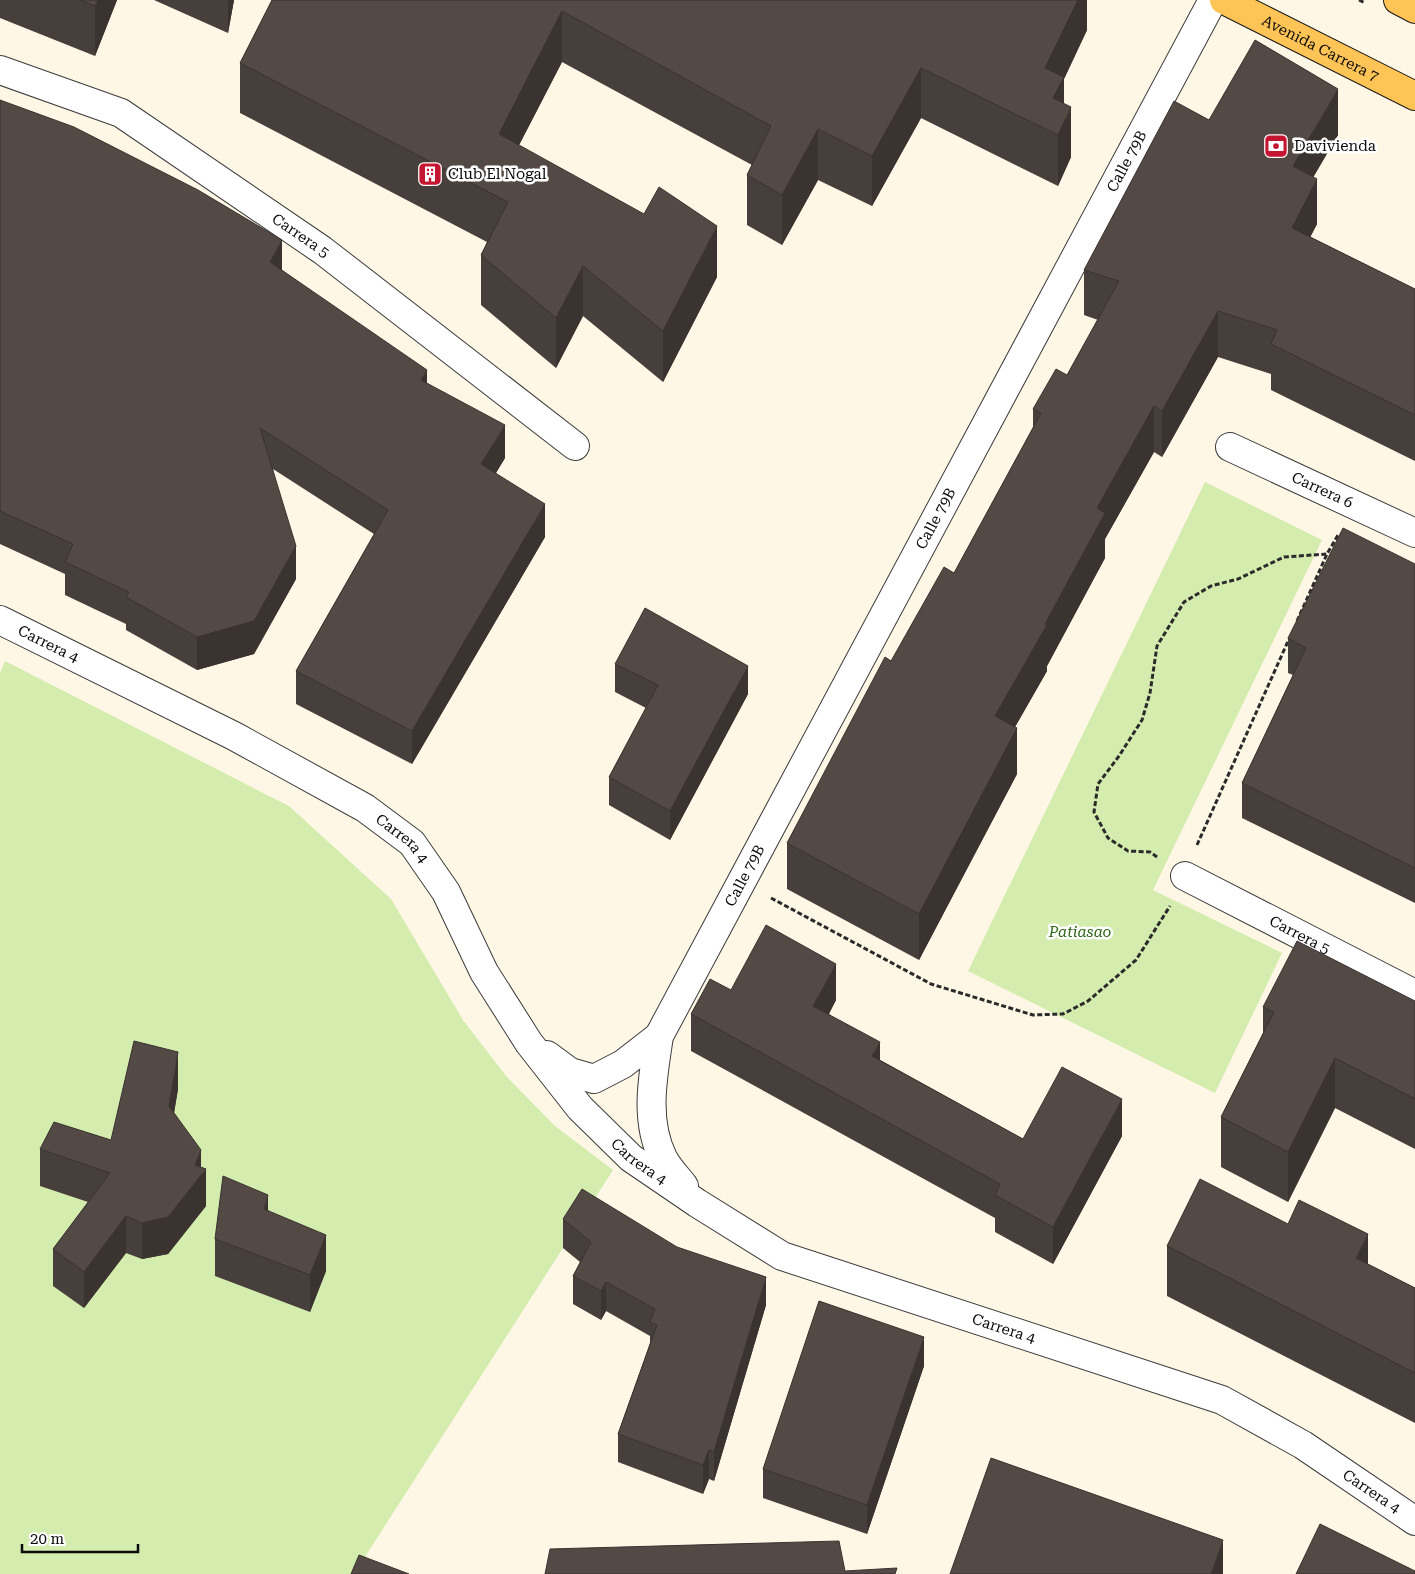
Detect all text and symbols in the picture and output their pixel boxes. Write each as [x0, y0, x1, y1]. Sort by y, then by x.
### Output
street label: Avenida Carrera 7 [1259, 12, 1382, 85]
street label: Calle 79B [1103, 128, 1150, 195]
bank icon: Davivienda [1263, 133, 1289, 159]
place label: Davivienda [1294, 137, 1376, 155]
building icon: Club El Nogal [417, 161, 443, 187]
place label: Club El Nogal [448, 165, 547, 183]
street label: Carrera 5 [269, 210, 333, 262]
street label: Carrera 6 [1289, 468, 1356, 512]
street label: Calle 79B [912, 485, 959, 552]
street label: Carrera 4 [15, 621, 82, 667]
street label: Carrera 4 [372, 810, 433, 867]
street label: Calle 79B [721, 842, 768, 910]
street label: Carrera 5 [1266, 912, 1333, 958]
park label: Patiasao [1048, 923, 1112, 941]
street label: Carrera 4 [607, 1134, 671, 1189]
street label: Carrera 4 [970, 1310, 1038, 1348]
street label: Carrera 4 [1339, 1466, 1404, 1518]
scale bar [22, 1522, 139, 1554]
text: 20 m [30, 1530, 65, 1548]

